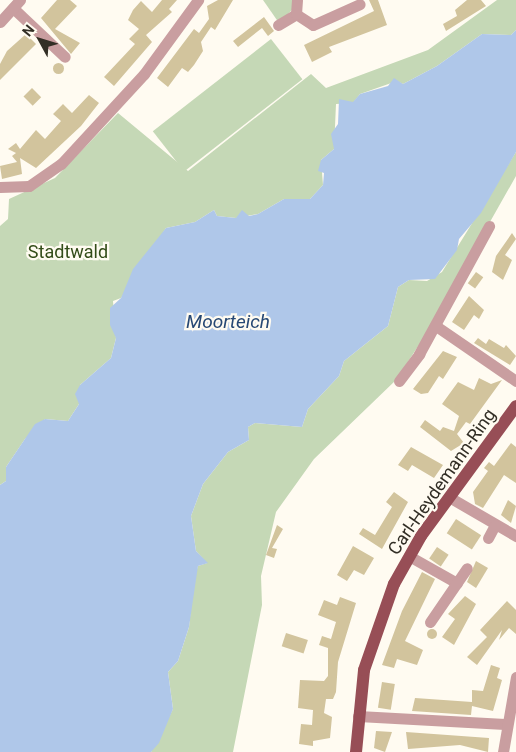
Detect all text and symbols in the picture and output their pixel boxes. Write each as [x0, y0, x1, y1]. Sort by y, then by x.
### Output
north arrow [15, 15, 65, 65]
text: N [19, 22, 38, 39]
park label: Stadtwald [28, 241, 108, 263]
water label: Moorteich [186, 311, 270, 333]
street label: Carl-Heydemann-Ring [383, 405, 501, 559]

